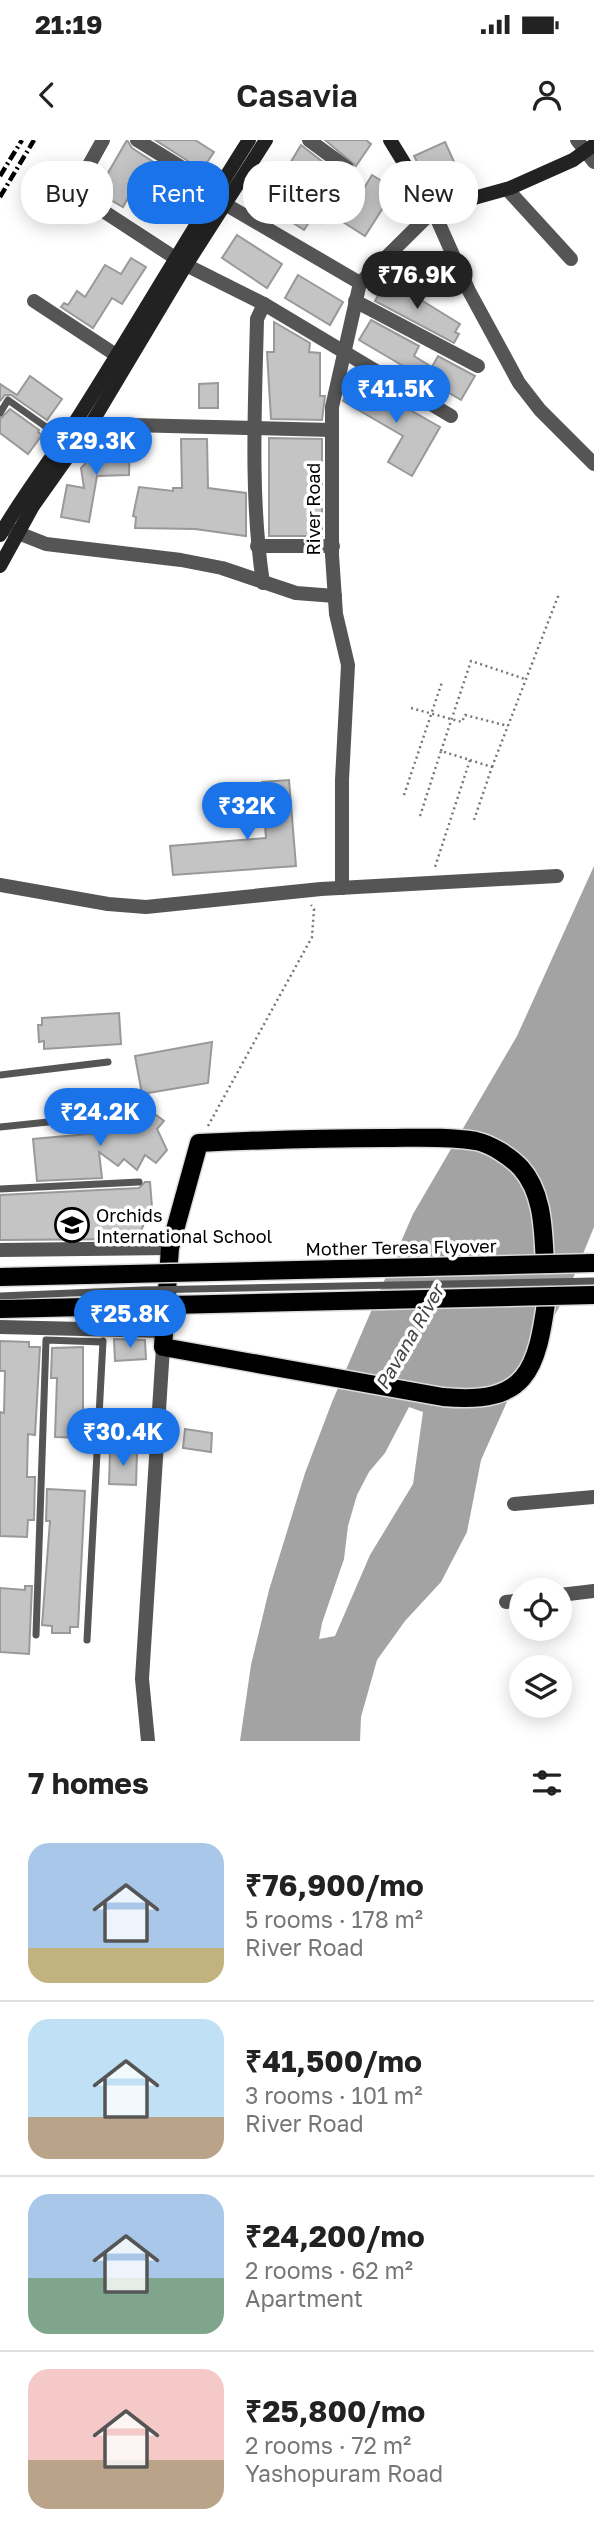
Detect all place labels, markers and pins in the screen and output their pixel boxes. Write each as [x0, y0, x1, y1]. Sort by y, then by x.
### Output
pin: ₹76.9K [360, 251, 474, 311]
pin: ₹41.5K [339, 366, 453, 425]
pin: ₹29.3K [39, 418, 153, 477]
pin: ₹32K [206, 782, 288, 842]
pin: ₹24.2K [43, 1088, 157, 1148]
place label: Orchids International School [96, 1204, 273, 1247]
school or university icon: Orchids International School [53, 1206, 91, 1244]
pin: ₹25.8K [73, 1290, 187, 1350]
pin: ₹30.4K [66, 1408, 180, 1468]

